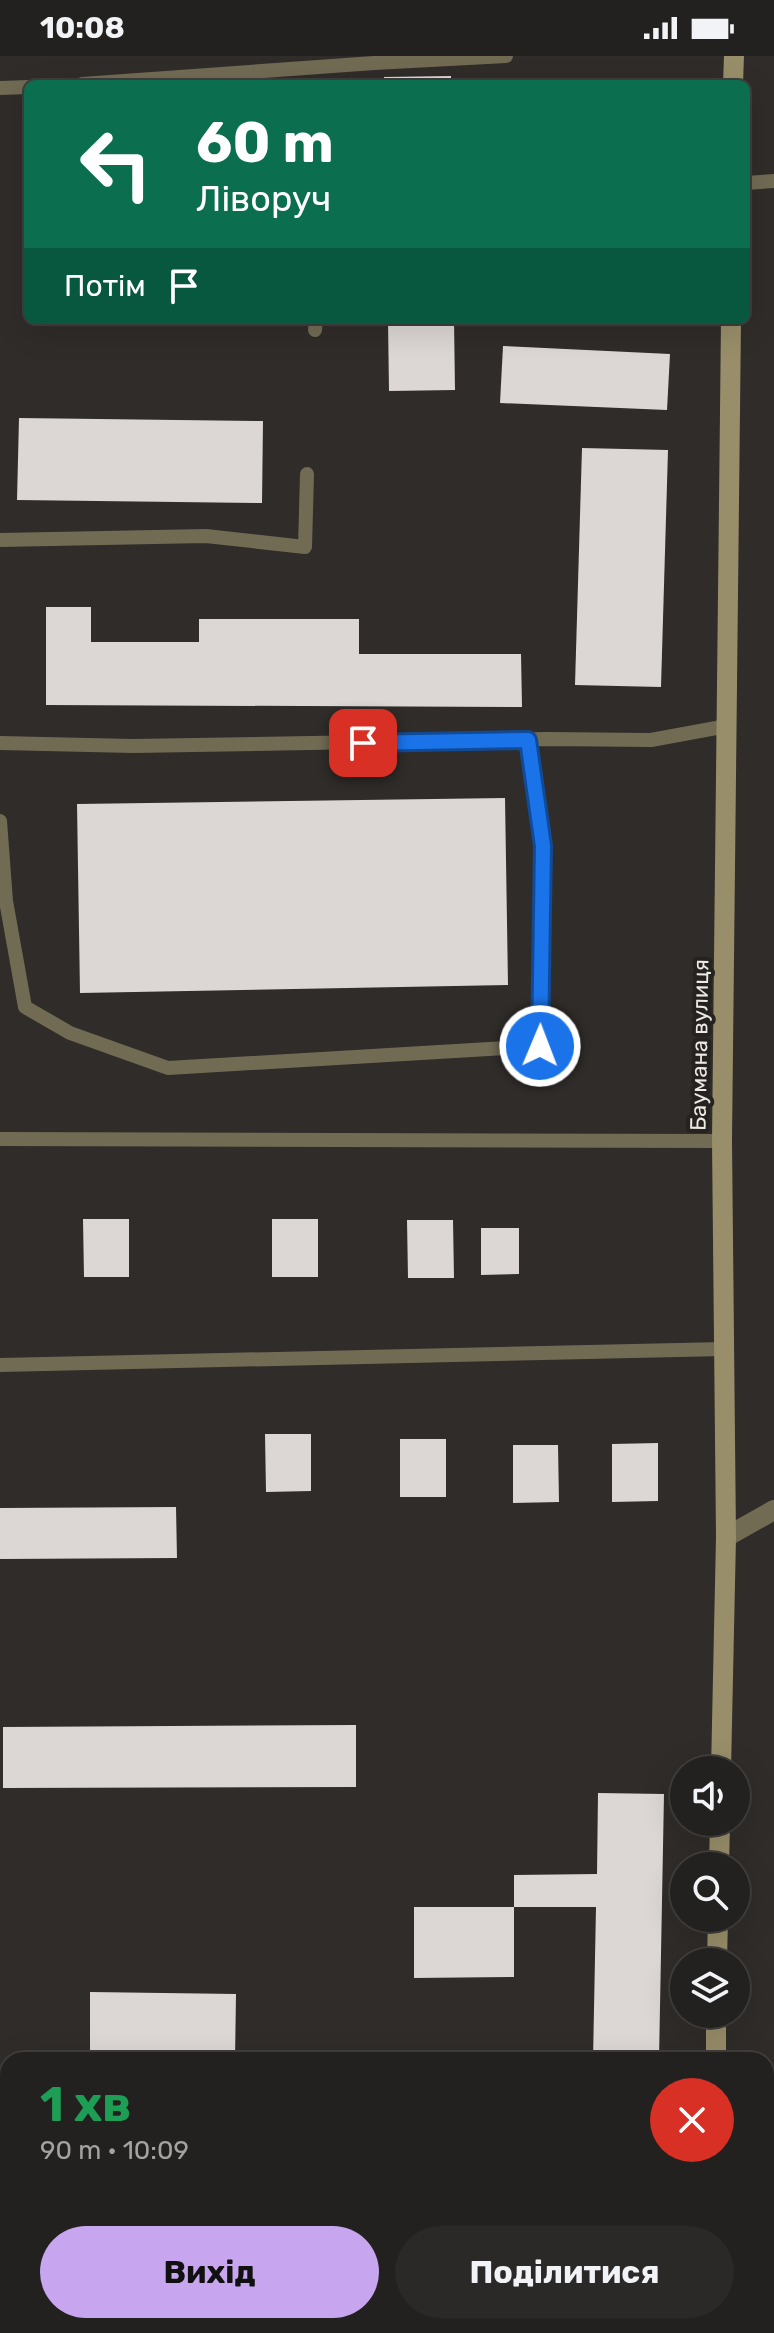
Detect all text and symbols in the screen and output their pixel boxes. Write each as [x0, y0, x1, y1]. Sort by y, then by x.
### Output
text: 10:08 [40, 10, 125, 46]
text: 60 m [196, 110, 334, 176]
icon: left [64, 112, 168, 216]
text: Ліворуч [196, 177, 331, 220]
icon: arrive [162, 264, 206, 308]
text: Потім [64, 268, 146, 304]
pin [329, 709, 397, 777]
icon: arrive [341, 721, 385, 765]
street label: Баумана вулиця [685, 959, 714, 1131]
position arrow [498, 1004, 582, 1088]
map controls [670, 1756, 750, 2028]
button: sound [670, 1756, 750, 1836]
button: search [670, 1852, 750, 1932]
button: layers [670, 1948, 750, 2028]
text: 1 хв [40, 2076, 131, 2133]
button: close [650, 2078, 734, 2162]
text: 90 m · 10:09 [40, 2135, 189, 2166]
button: Вихід [40, 2226, 379, 2318]
button: Поділитися [395, 2226, 734, 2318]

